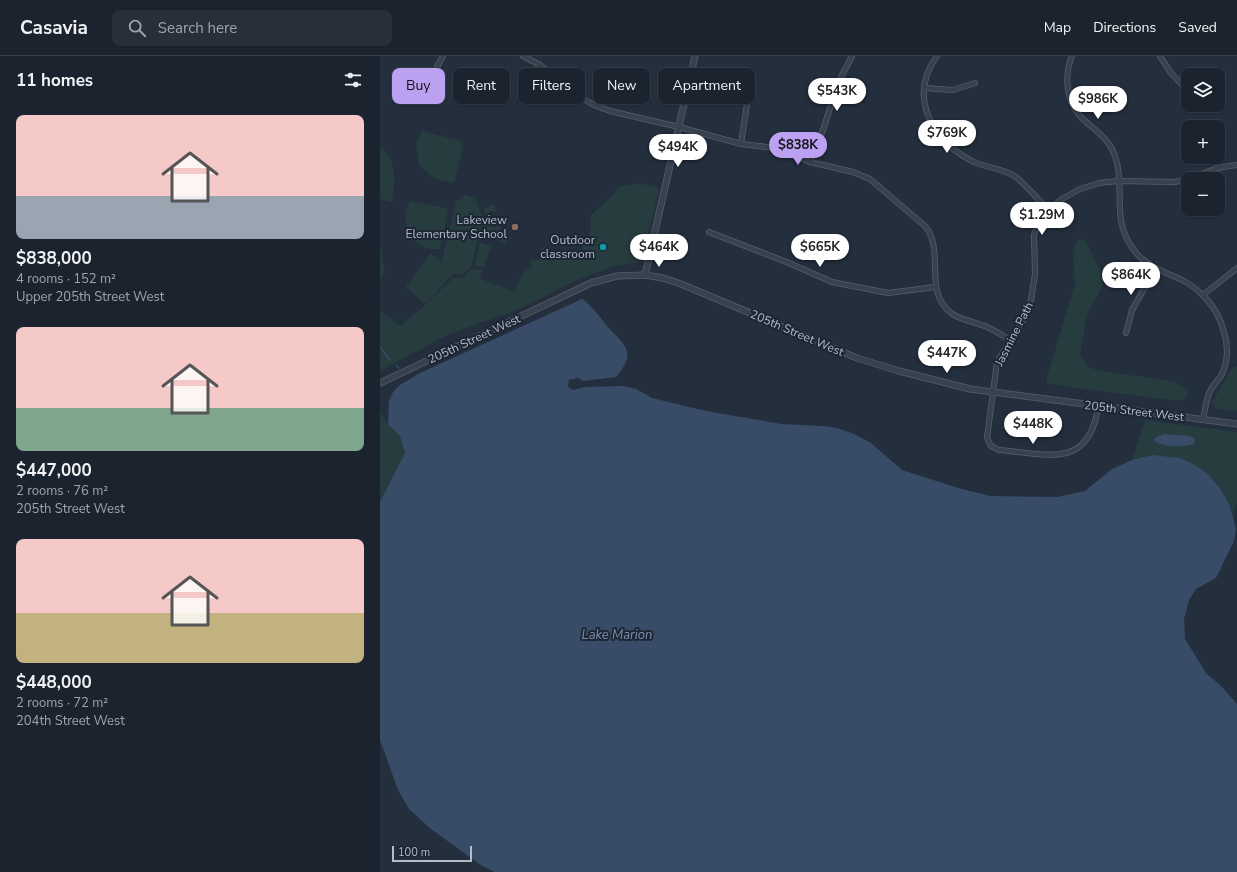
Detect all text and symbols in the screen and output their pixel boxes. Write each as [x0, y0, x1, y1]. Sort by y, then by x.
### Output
search box [112, 10, 392, 46]
text: Casavia [20, 15, 88, 41]
icon: search [126, 17, 148, 39]
text: Search here [158, 18, 237, 38]
text: Map [1044, 18, 1071, 37]
text: Directions [1093, 18, 1156, 37]
text: Saved [1178, 18, 1217, 37]
chip: Buy [392, 68, 445, 104]
chip: Rent [453, 68, 510, 104]
chip: Filters [518, 68, 585, 104]
chip: New [593, 68, 650, 104]
chip: Apartment [658, 68, 755, 104]
map controls [1181, 68, 1225, 216]
button: layers [1181, 68, 1225, 112]
text: 11 homes [16, 69, 93, 92]
icon: filters [342, 69, 364, 91]
pin: $543K [809, 78, 865, 112]
text: $543K [817, 82, 857, 100]
pin: $986K [1070, 86, 1126, 120]
text: $986K [1078, 90, 1118, 108]
pin: $769K [919, 120, 975, 154]
button: + [1181, 120, 1225, 164]
text: $769K [927, 124, 967, 142]
pin: $838K [770, 132, 826, 166]
pin: $494K [650, 134, 706, 168]
text: $838K [778, 136, 818, 154]
text: $494K [658, 138, 698, 156]
icon: home [154, 141, 226, 213]
button: − [1181, 172, 1225, 216]
pin: $1.29M [1009, 202, 1075, 236]
text: $1.29M [1019, 206, 1065, 224]
place label: Lakeview Elementary School [406, 212, 507, 242]
marker: Lakeview Elementary School [510, 222, 520, 232]
place label: Outdoor classroom [540, 232, 596, 262]
pin: $464K [631, 234, 687, 268]
pin: $665K [792, 234, 848, 268]
text: $464K [639, 238, 679, 256]
text: $665K [800, 238, 840, 256]
marker: Outdoor classroom [598, 242, 608, 252]
text: $838,000 [16, 247, 92, 270]
pin: $864K [1103, 262, 1159, 296]
text: $864K [1111, 266, 1151, 284]
text: 4 rooms · 152 m² [16, 270, 116, 288]
text: Upper 205th Street West [16, 288, 164, 306]
street label: Jasmine Path [991, 299, 1037, 370]
street label: 205th Street West [748, 306, 847, 360]
street label: 205th Street West [425, 310, 524, 367]
pin: $447K [919, 340, 975, 374]
text: $447K [927, 344, 967, 362]
icon: home [154, 353, 226, 425]
street label: 205th Street West [1083, 397, 1186, 425]
pin: $448K [1005, 411, 1061, 445]
text: $448K [1013, 415, 1053, 433]
text: $447,000 [16, 459, 92, 482]
text: 2 rooms · 76 m² [16, 482, 108, 500]
text: 205th Street West [16, 500, 125, 518]
icon: home [154, 565, 226, 637]
water label: Lake Marion [582, 626, 652, 644]
text: $448,000 [16, 671, 92, 694]
text: 2 rooms · 72 m² [16, 694, 108, 712]
text: 204th Street West [16, 712, 125, 730]
scale bar [392, 844, 472, 863]
text: 100 m [398, 845, 430, 860]

